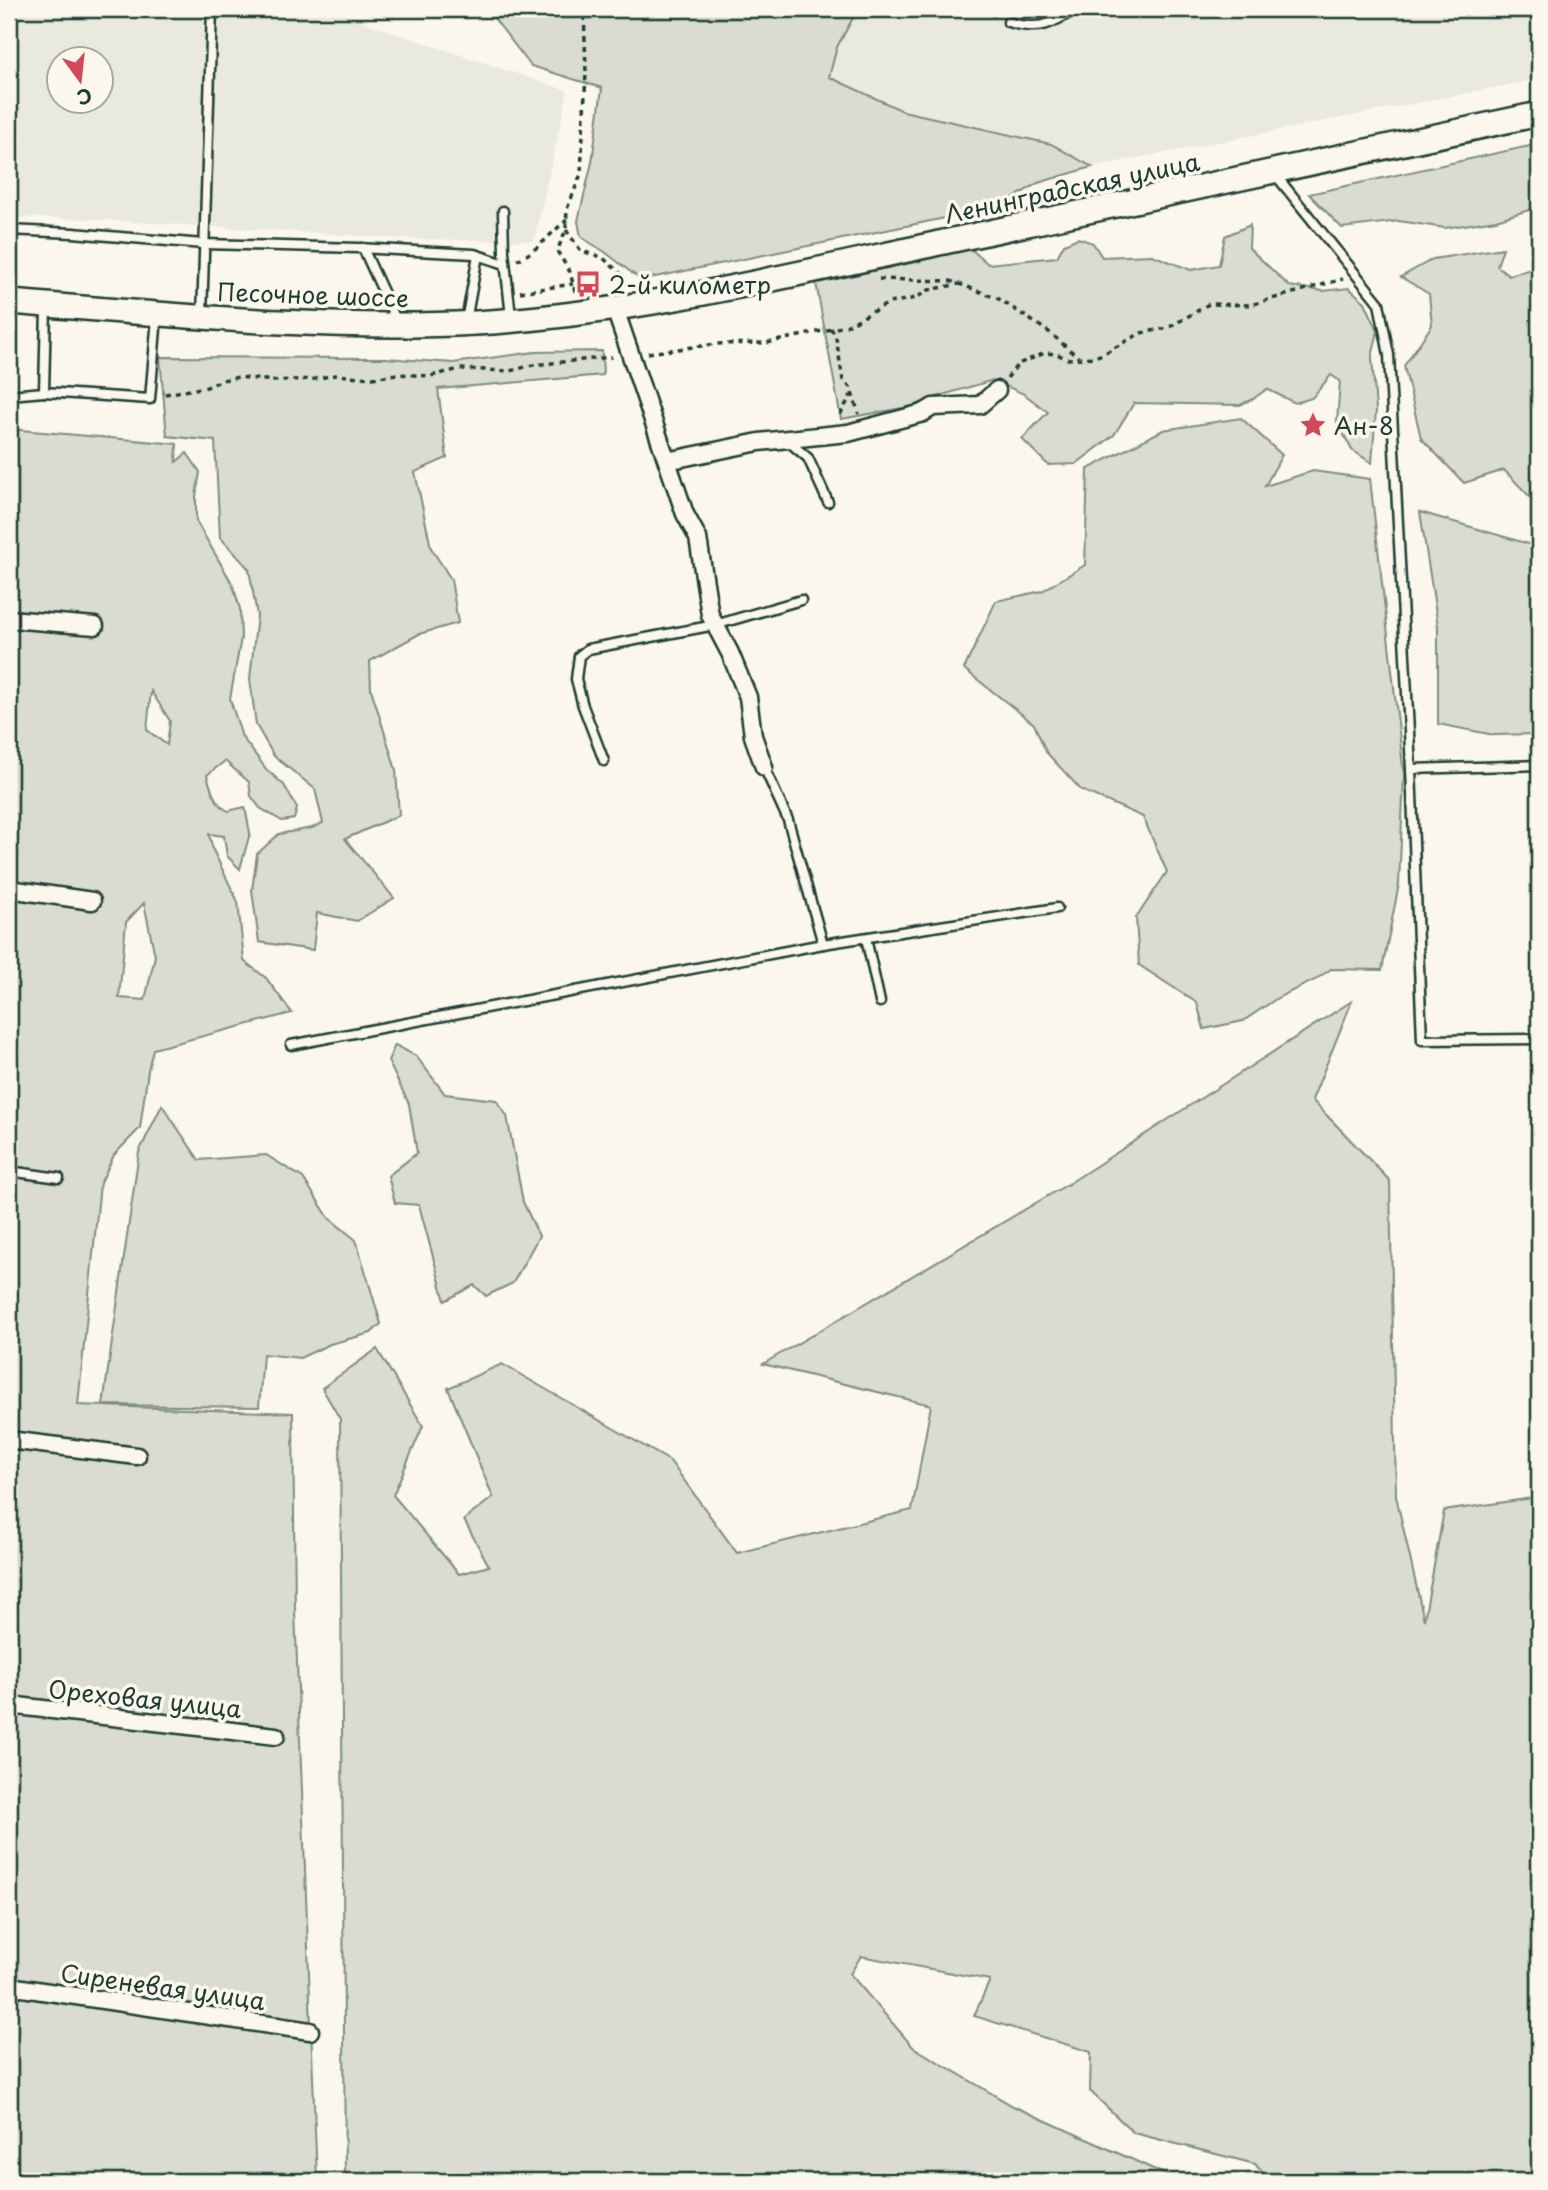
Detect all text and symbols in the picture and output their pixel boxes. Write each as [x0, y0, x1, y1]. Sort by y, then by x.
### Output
north arrow [46, 46, 116, 116]
text: С [74, 82, 95, 113]
street label: Ленинградская улица [941, 142, 1203, 232]
place label: 2-й километр [609, 266, 771, 302]
bus stop icon: 2-й километр [573, 269, 603, 299]
street label: Песочное шоссе [216, 273, 410, 315]
place label: Ан-8 [1334, 407, 1394, 443]
place icon: Ан-8 [1298, 410, 1328, 440]
street label: Ореховая улица [47, 1670, 243, 1726]
street label: Сиреневая улица [58, 1954, 268, 2018]

